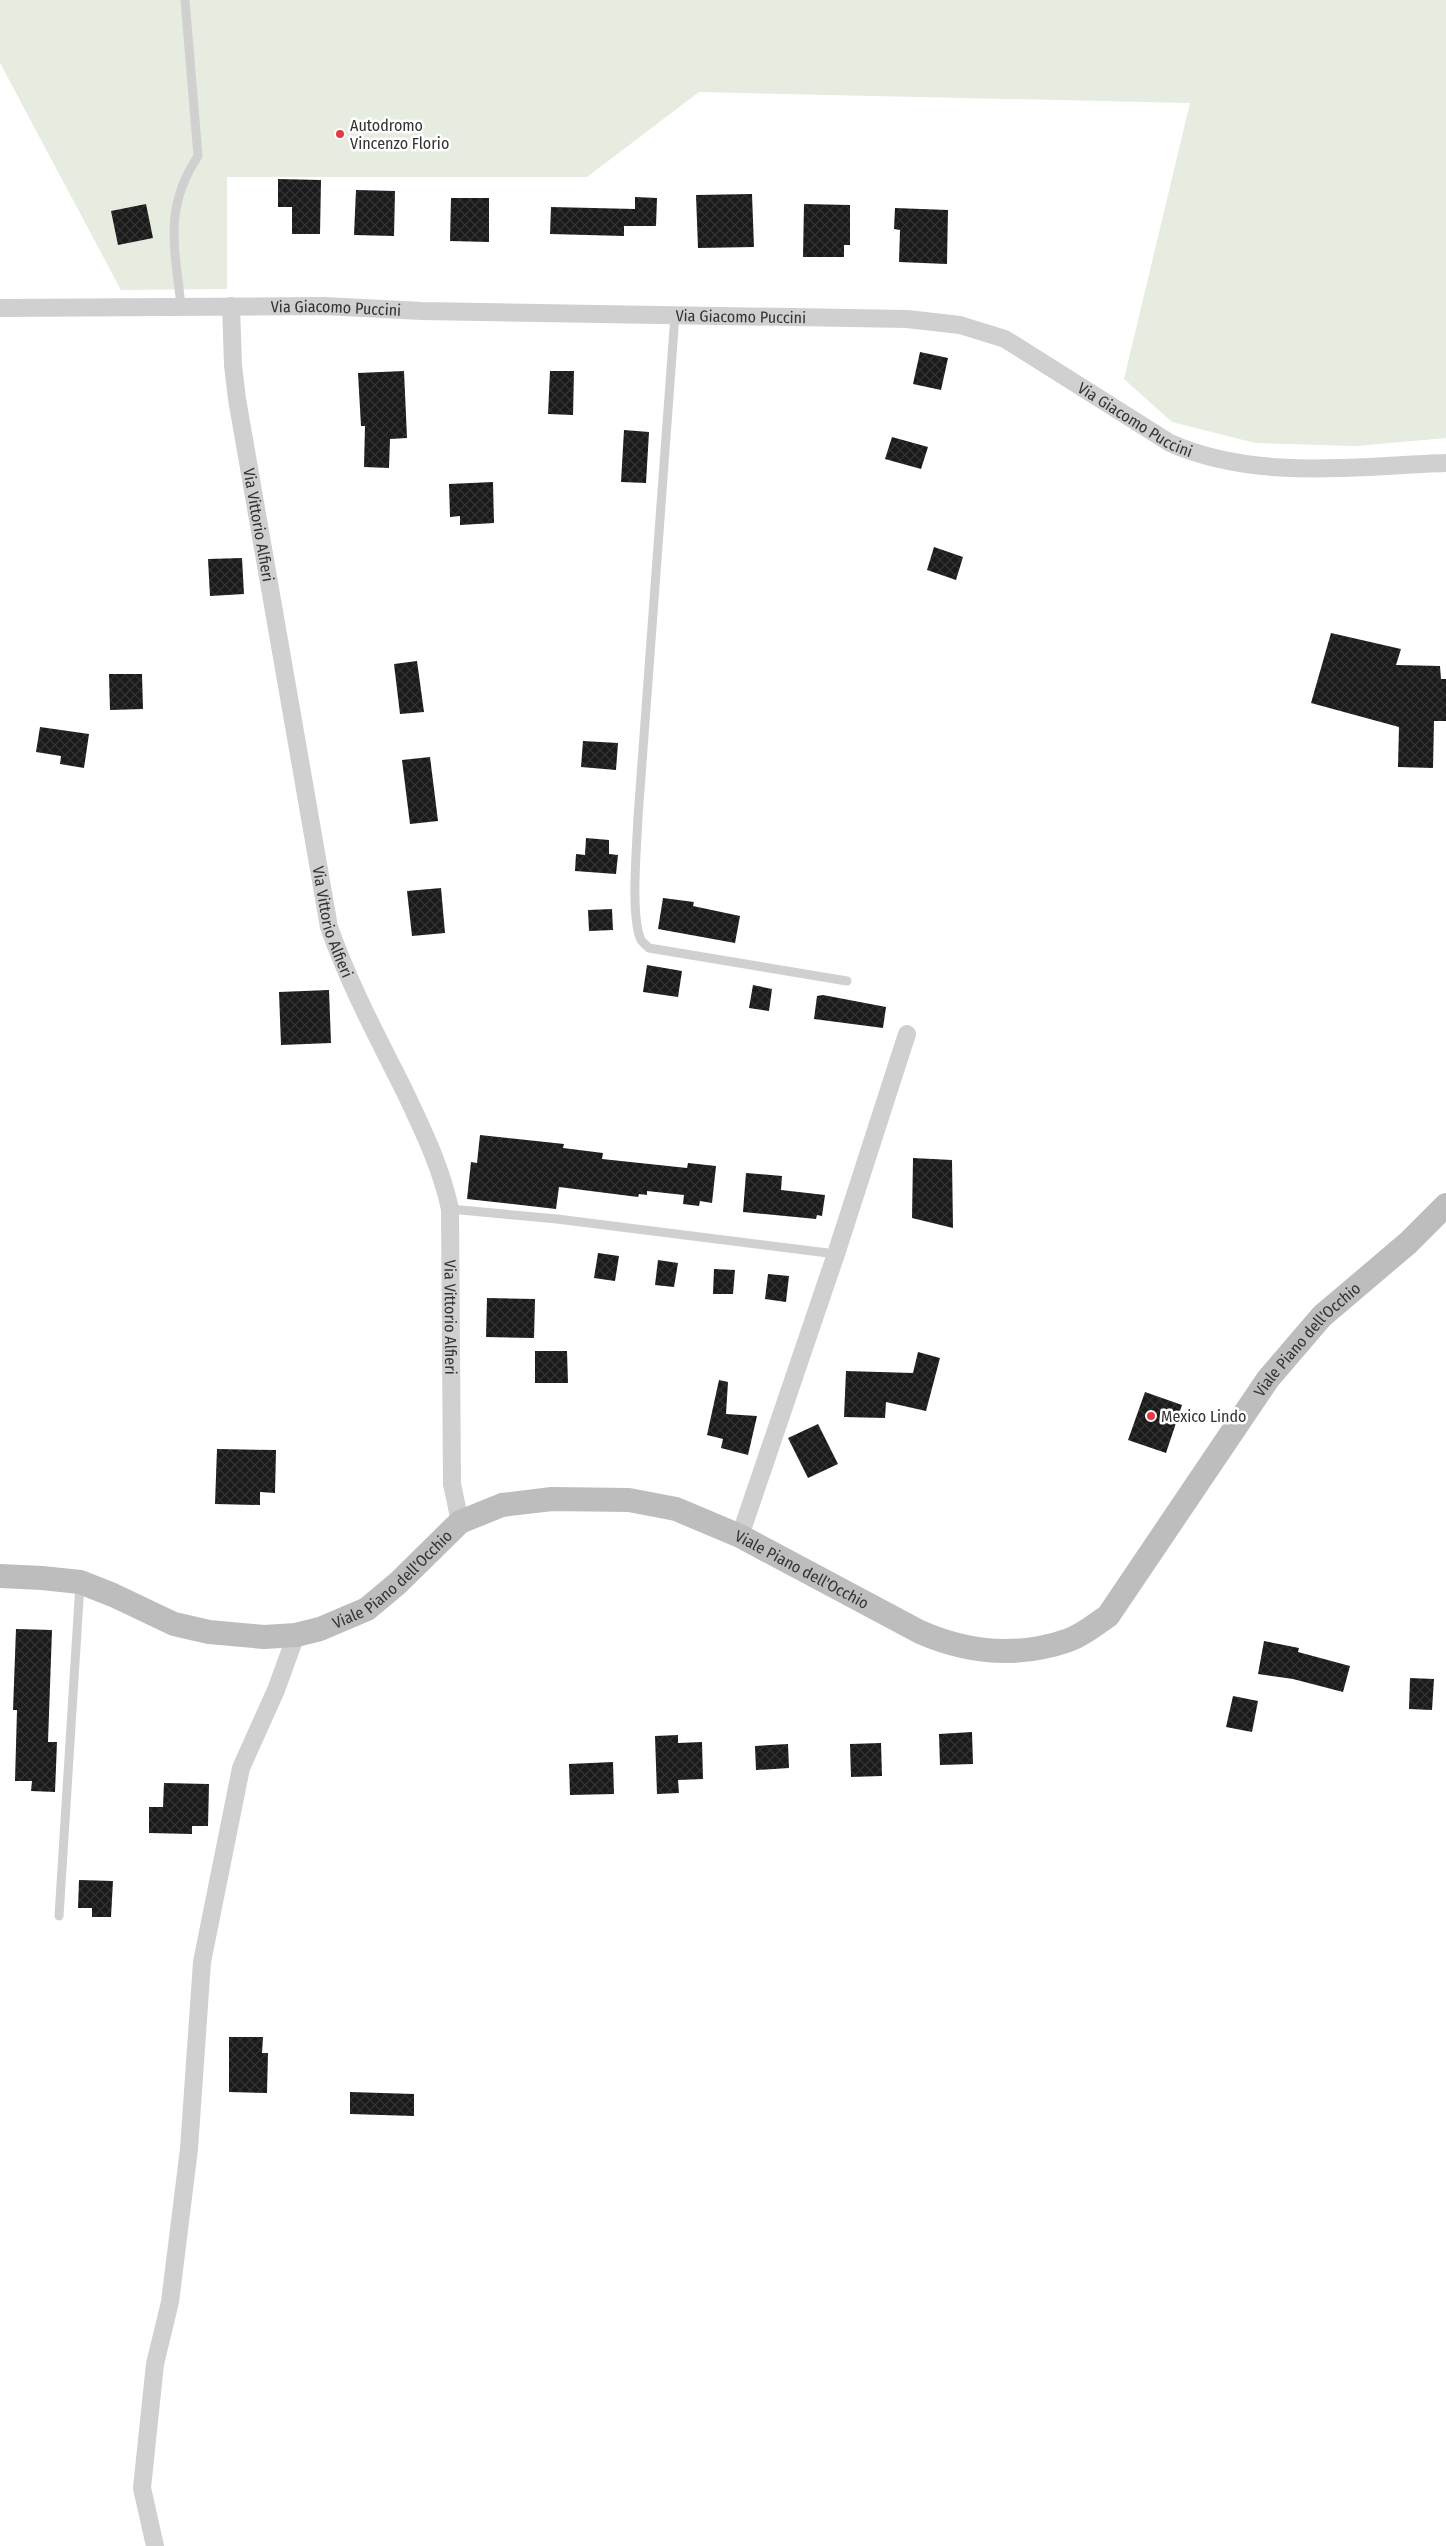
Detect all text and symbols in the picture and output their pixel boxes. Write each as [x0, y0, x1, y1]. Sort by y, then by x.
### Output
place label: Autodromo Vincenzo Florio [350, 116, 449, 153]
marker: Autodromo Vincenzo Florio [334, 128, 346, 140]
street label: Via Giacomo Puccini [271, 297, 402, 320]
street label: Via Giacomo Puccini [675, 306, 806, 327]
street label: Via Giacomo Puccini [1074, 378, 1195, 461]
street label: Via Vittorio Alfieri [239, 467, 278, 583]
street label: Via Vittorio Alfieri [309, 865, 357, 981]
street label: Via Vittorio Alfieri [440, 1260, 460, 1375]
street label: Viale Piano dell'Occhio [1250, 1279, 1364, 1400]
place label: Mexico Lindo [1161, 1407, 1246, 1426]
marker: Mexico Lindo [1145, 1410, 1157, 1422]
street label: Viale Piano dell'Occhio [330, 1526, 456, 1633]
street label: Viale Piano dell'Occhio [732, 1526, 872, 1613]

